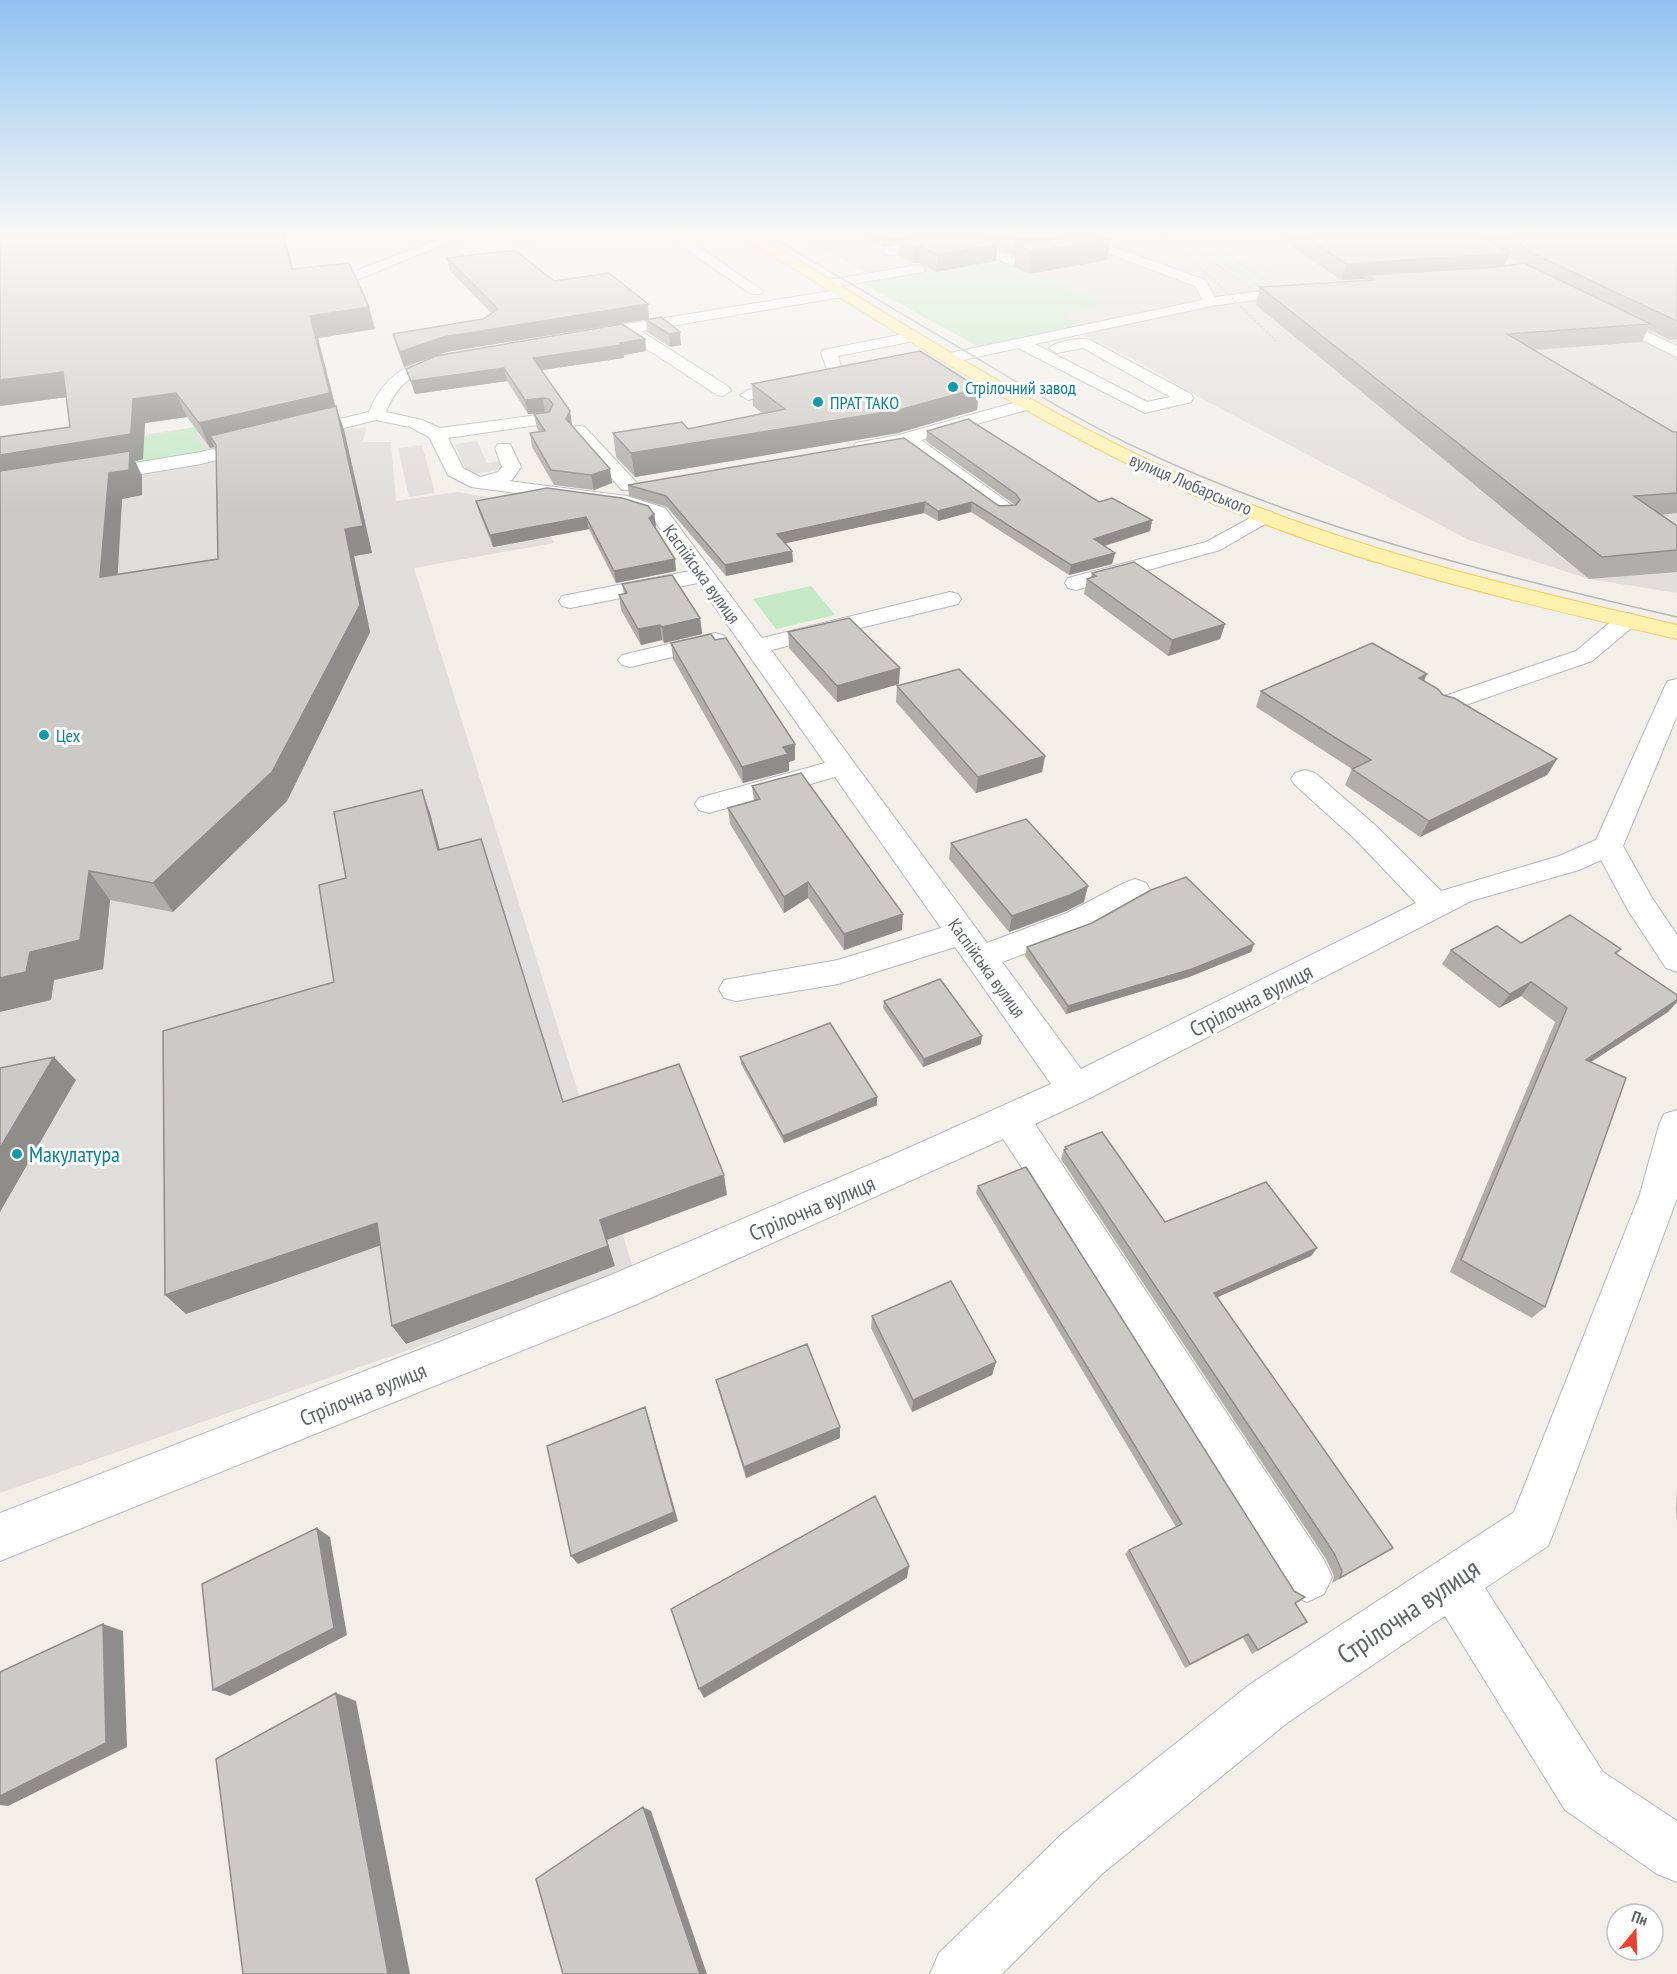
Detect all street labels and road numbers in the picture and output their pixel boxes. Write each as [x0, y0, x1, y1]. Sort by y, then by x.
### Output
street label: вулиця Любарського [1126, 448, 1256, 520]
street label: Каспійська вулиця [658, 520, 746, 628]
street label: Каспійська вулиця [943, 914, 1031, 1022]
street label: Стрілочна вулиця [1185, 957, 1317, 1043]
street label: Стрілочна вулиця [745, 1169, 879, 1247]
street label: Стрілочна вулиця [296, 1356, 430, 1432]
street label: Стрілочна вулиця [1330, 1551, 1486, 1671]

